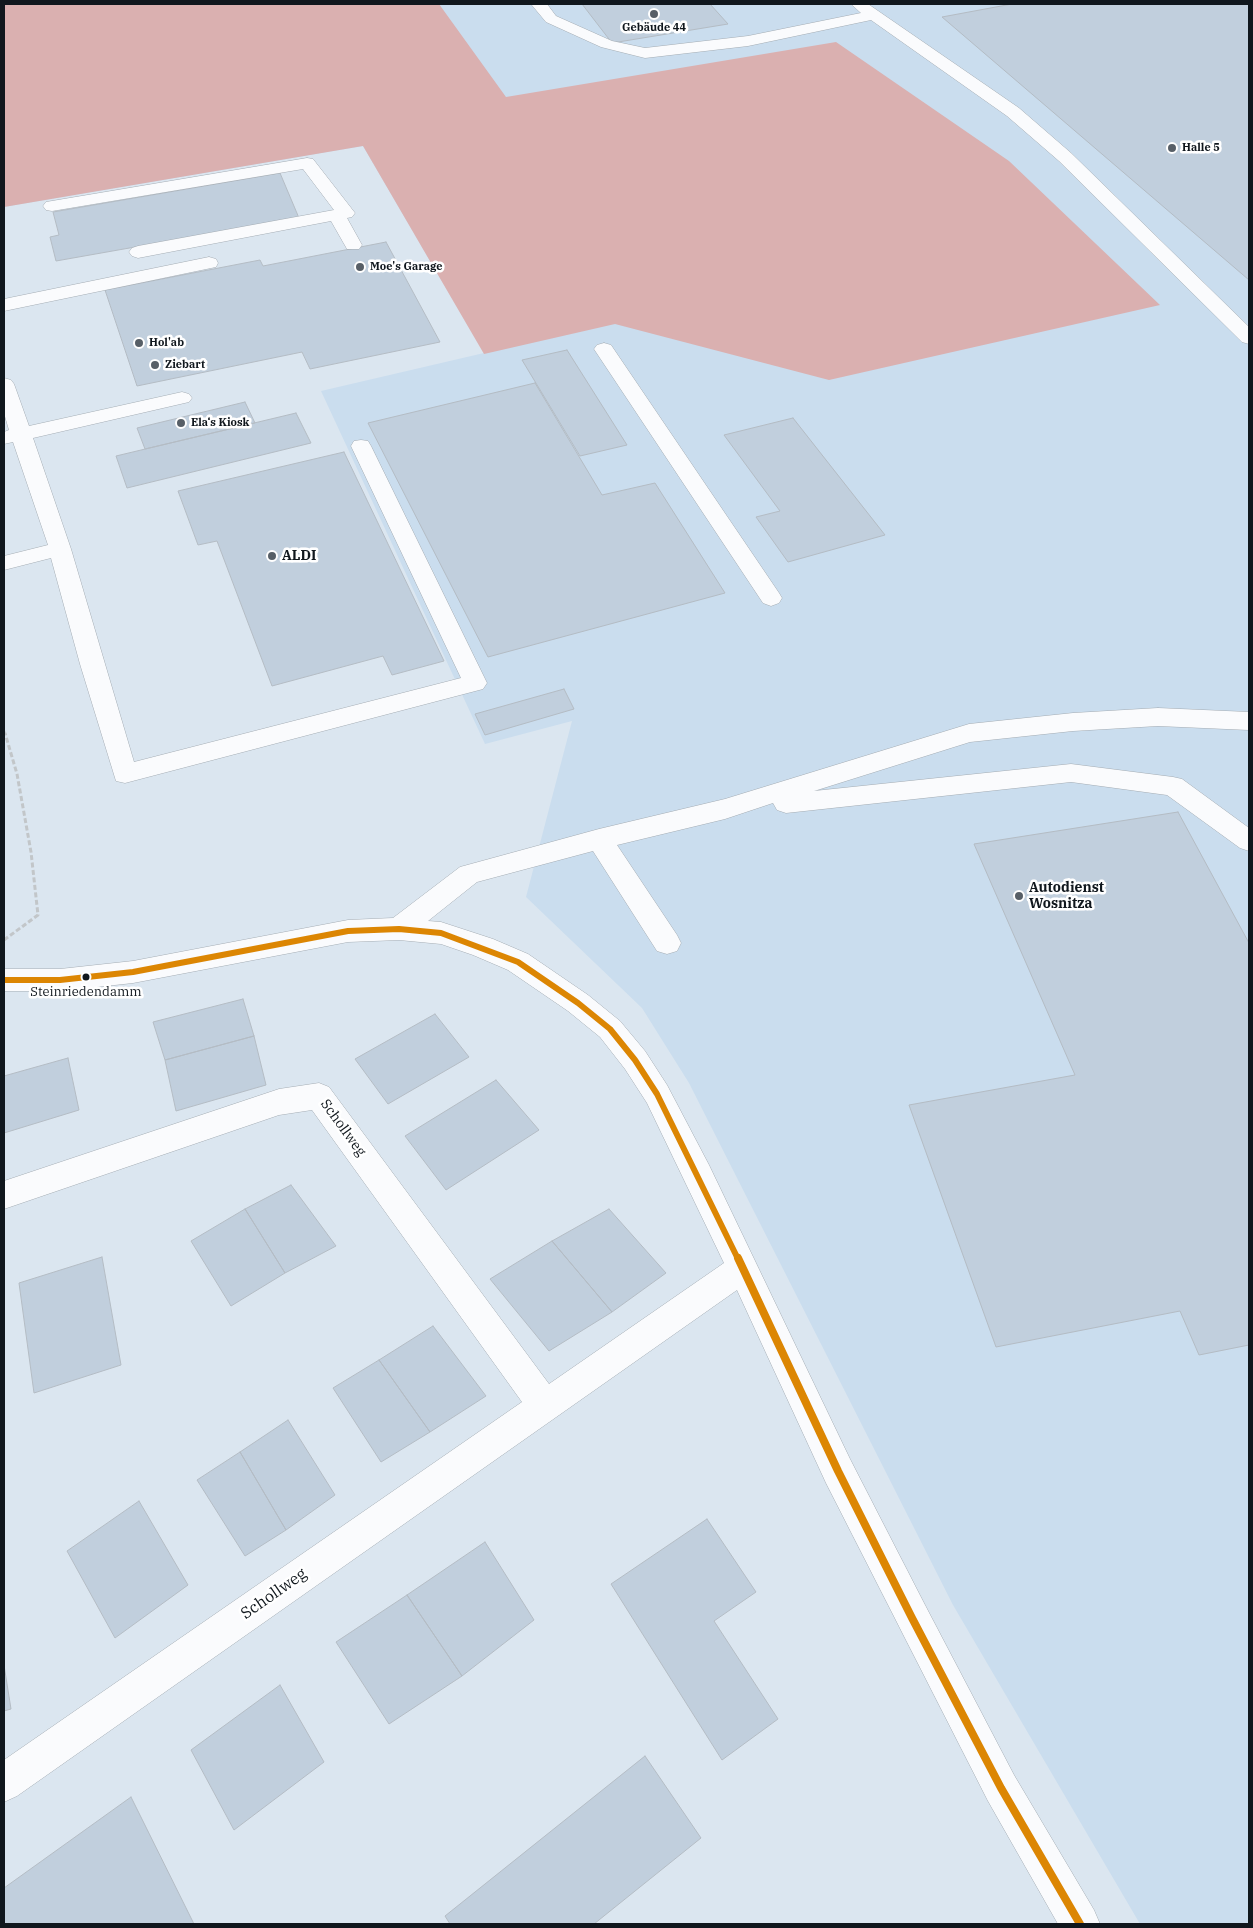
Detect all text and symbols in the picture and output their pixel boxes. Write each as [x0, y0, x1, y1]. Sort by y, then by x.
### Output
marker: Gebäude 44 [648, 8, 660, 20]
place label: Gebäude 44 [622, 21, 686, 35]
place label: Halle 5 [1182, 141, 1220, 155]
marker: Halle 5 [1166, 142, 1178, 154]
place label: Moe's Garage [370, 260, 442, 274]
marker: Moe's Garage [354, 261, 366, 273]
place label: Hol'ab [149, 336, 184, 350]
marker: Hol'ab [133, 337, 145, 349]
place label: Ziebart [165, 358, 205, 372]
marker: Ziebart [149, 359, 161, 371]
place label: Ela‘s Kiosk [191, 416, 249, 430]
marker: Ela‘s Kiosk [175, 417, 187, 429]
place label: ALDI [282, 548, 316, 564]
marker: ALDI [266, 550, 278, 562]
place label: Autodienst Wosnitza [1029, 880, 1104, 912]
marker: Autodienst Wosnitza [1013, 890, 1025, 902]
marker: Steinriedendamm [81, 972, 91, 982]
place label: Steinriedendamm [30, 984, 142, 1000]
street label: Schollweg [317, 1096, 369, 1160]
street label: Schollweg [237, 1564, 311, 1624]

